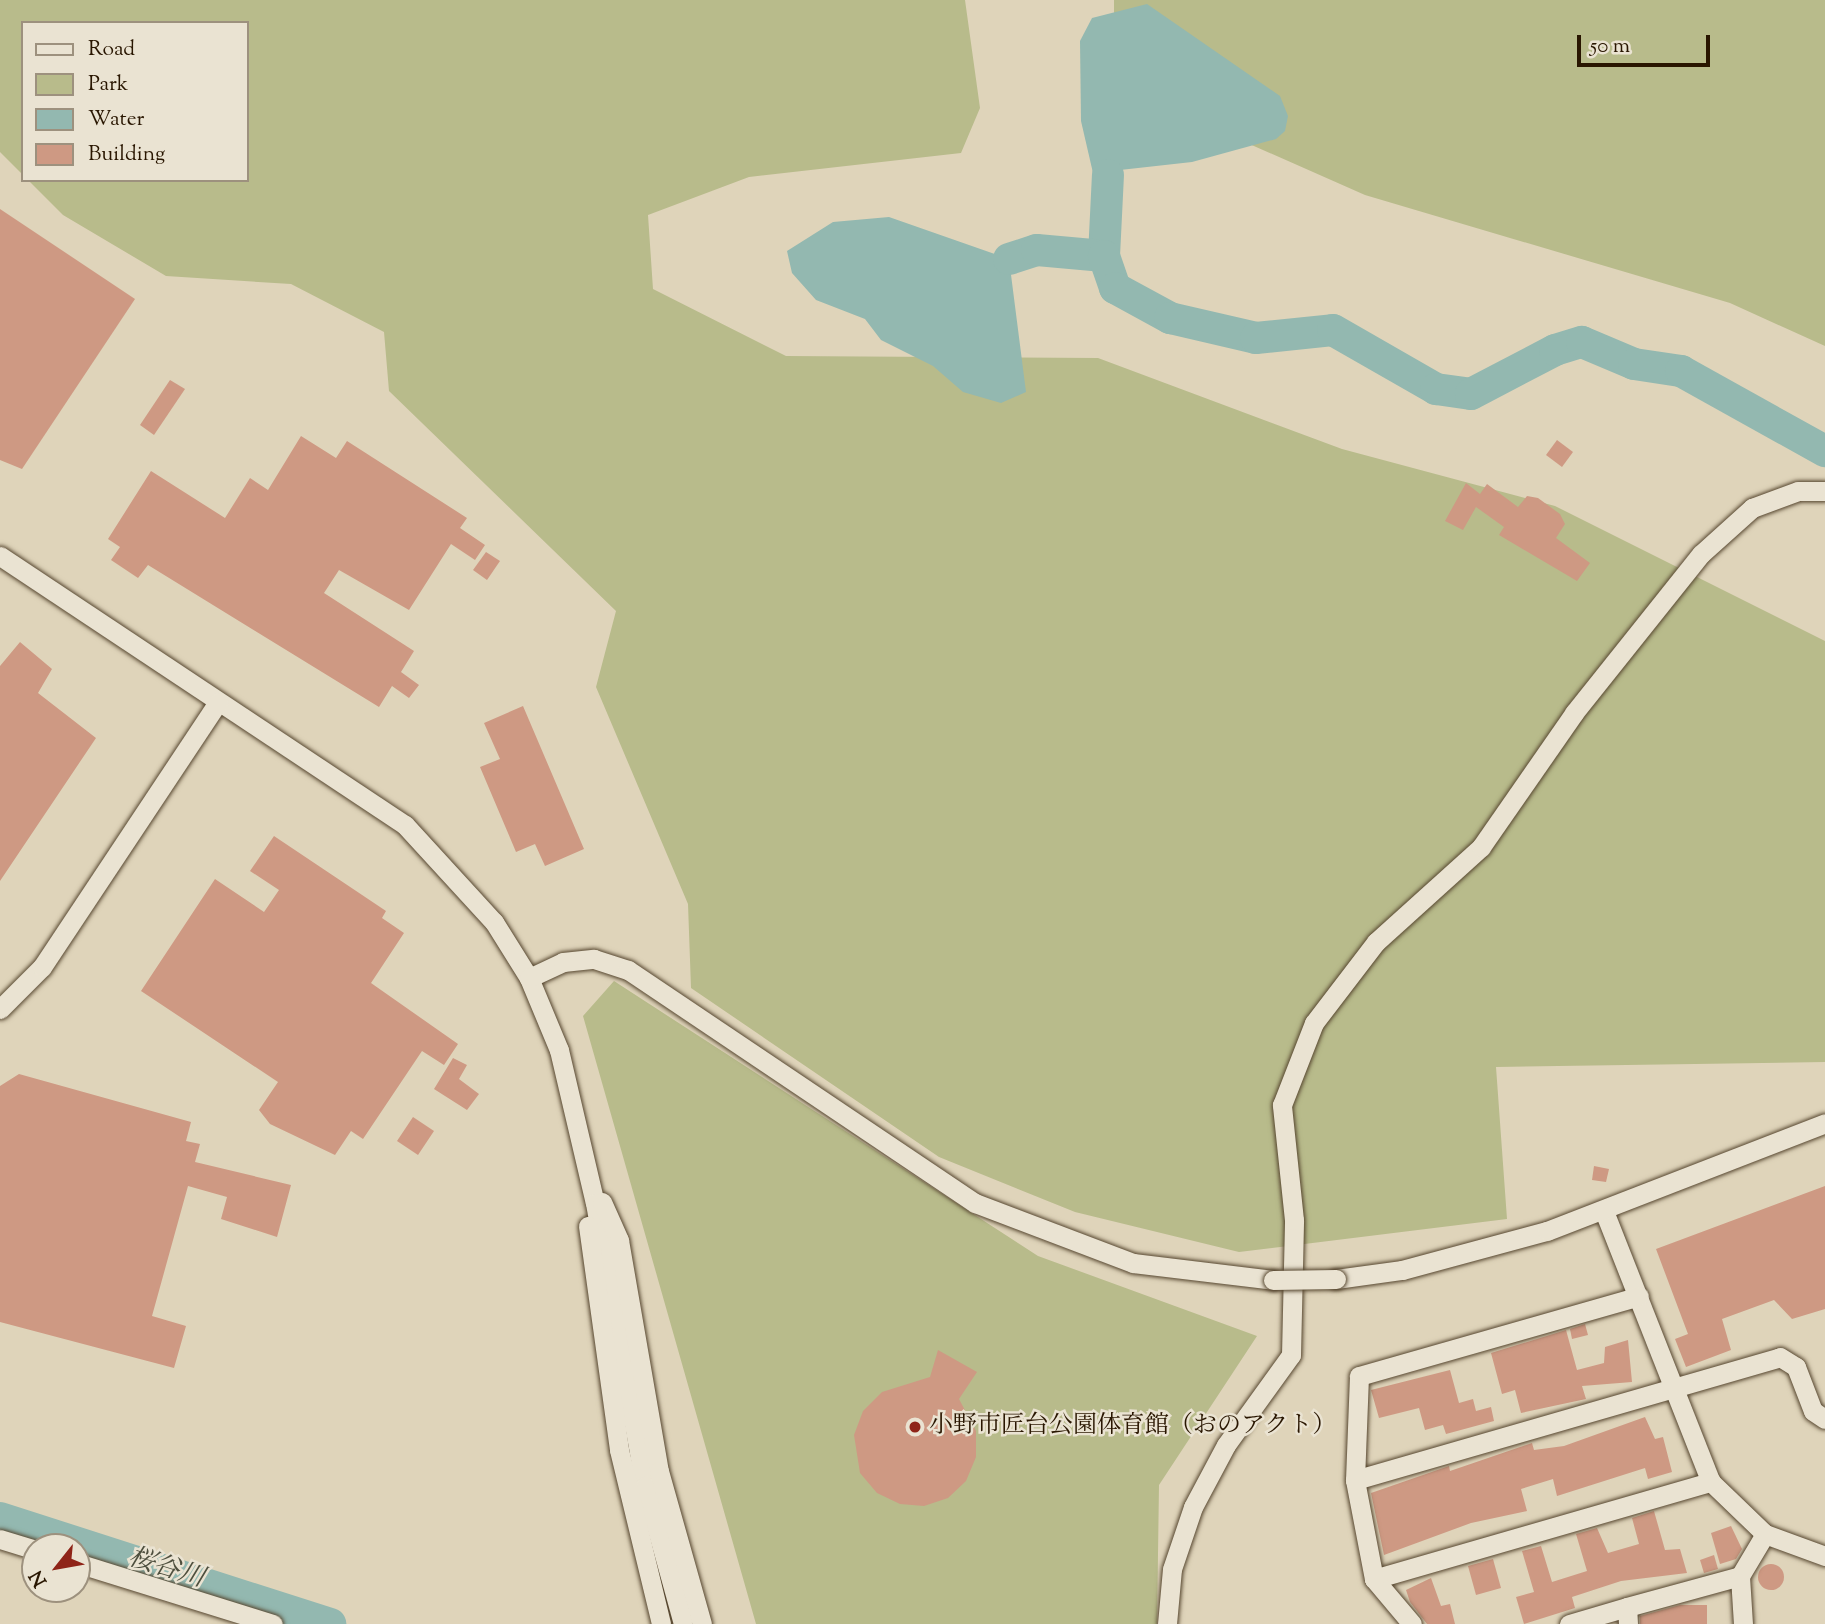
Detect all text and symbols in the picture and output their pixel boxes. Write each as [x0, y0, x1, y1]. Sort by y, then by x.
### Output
legend [21, 21, 248, 182]
scale bar [1580, 21, 1713, 65]
text: 50 m [1590, 32, 1630, 62]
text: Road [88, 35, 135, 65]
text: Park [88, 70, 128, 100]
text: Water [88, 105, 144, 135]
text: Building [88, 140, 165, 170]
place label: 小野市匠台公園体育館（おのアクト） [929, 1413, 1337, 1441]
marker: 小野市匠台公園体育館（おのアクト） [907, 1419, 923, 1435]
north arrow [21, 1533, 91, 1603]
water label: 桜谷川 [124, 1543, 208, 1595]
text: N [24, 1565, 55, 1592]

